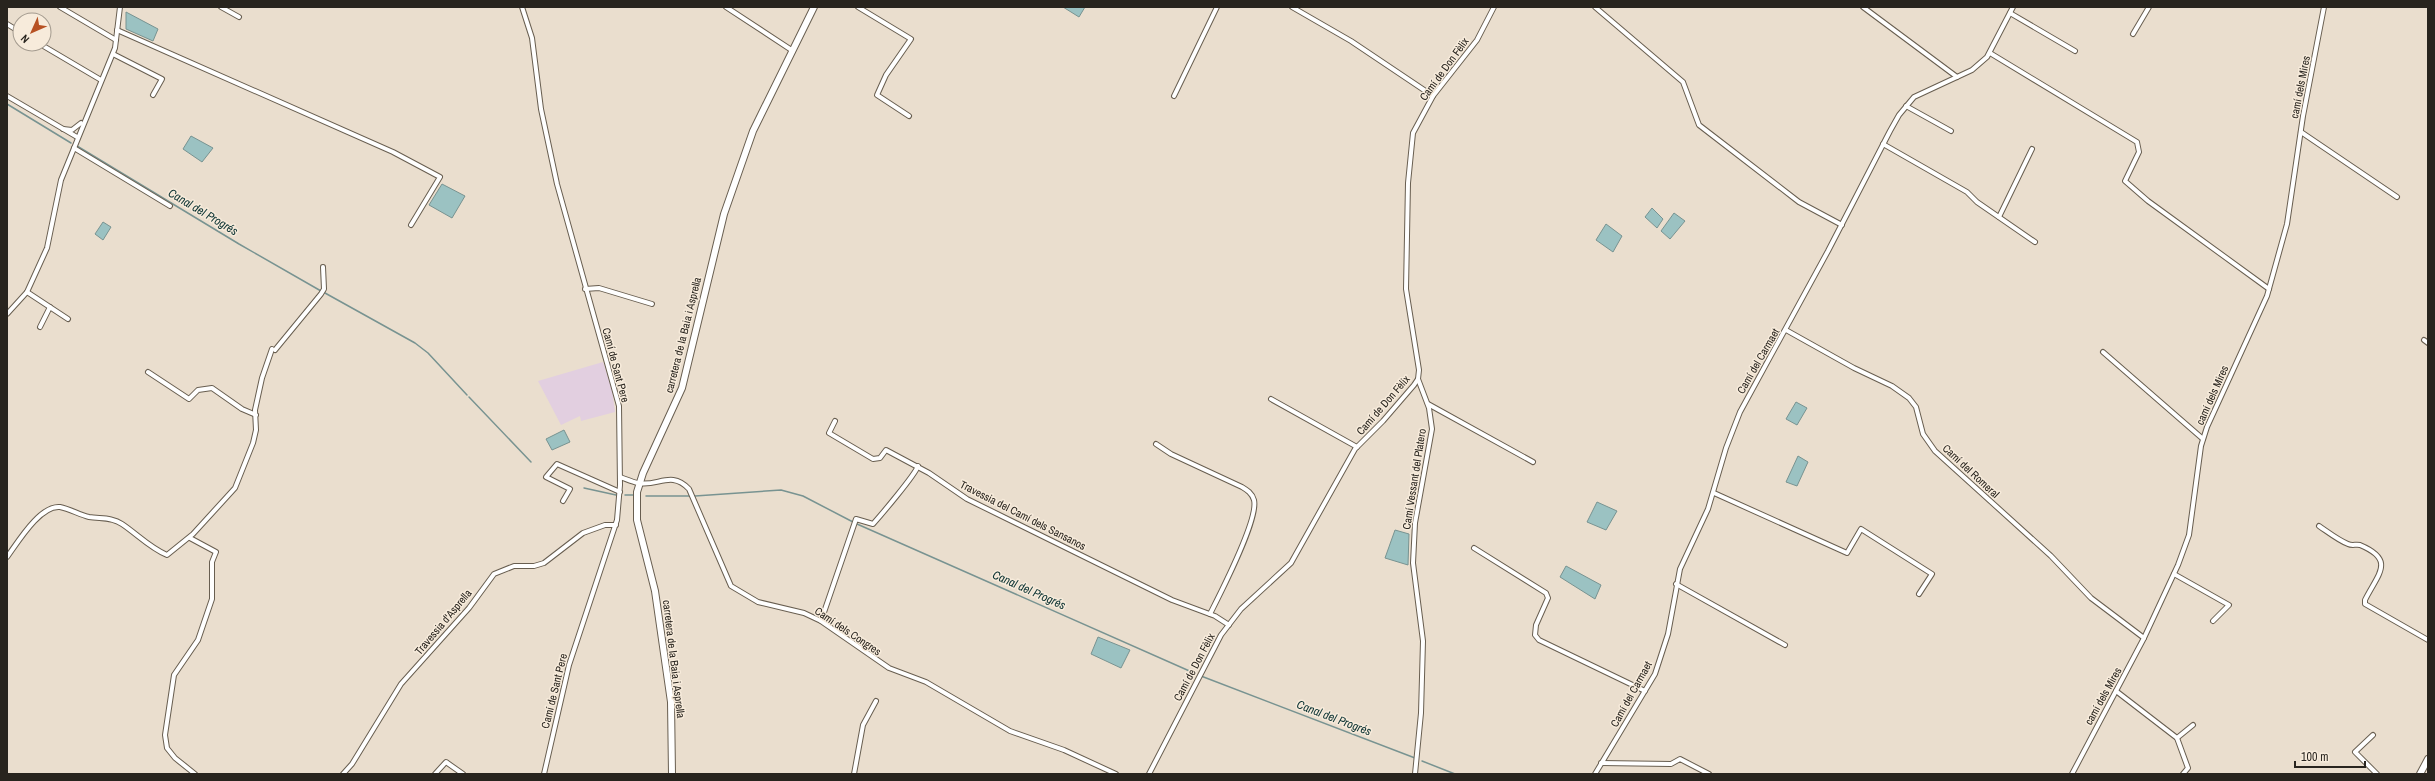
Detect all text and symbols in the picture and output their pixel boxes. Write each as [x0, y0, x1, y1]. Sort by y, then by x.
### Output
north arrow [12, 12, 52, 52]
text: N [18, 32, 32, 46]
street label: Camí de Don Fèlix [1416, 34, 1472, 103]
street label: camí dels Mires [2287, 54, 2313, 120]
water label: Canal del Progrés [165, 185, 241, 239]
street label: carretera de la Baia i Asprella [662, 276, 704, 394]
street label: Camí del Carmaet [1734, 325, 1783, 396]
street label: Camí de Sant Pere [599, 326, 633, 404]
street label: camí dels Mires [2193, 363, 2232, 427]
street label: Camí de Don Fèlix [1353, 372, 1413, 438]
street label: Camí Vessant del Platero [1399, 428, 1429, 530]
street label: Camí del Romeral [1940, 441, 2002, 501]
street label: Travessia del Camí dels Sansanos [958, 477, 1089, 553]
water label: Canal del Progrés [990, 567, 1068, 613]
street label: Travessia d'Asprella [412, 586, 474, 658]
street label: carretera de la Baia i Asprella [660, 599, 688, 719]
street label: Camí dels Congres [812, 604, 884, 659]
street label: Camí de Don Fèlix [1170, 630, 1218, 703]
street label: Camí de Sant Pere [538, 652, 570, 730]
street label: Camí del Carmaet [1607, 658, 1655, 729]
street label: camí dels Mires [2081, 664, 2125, 727]
water label: Canal del Progrés [1294, 696, 1374, 740]
scale bar [2295, 743, 2365, 769]
text: 100 m [2301, 749, 2328, 765]

